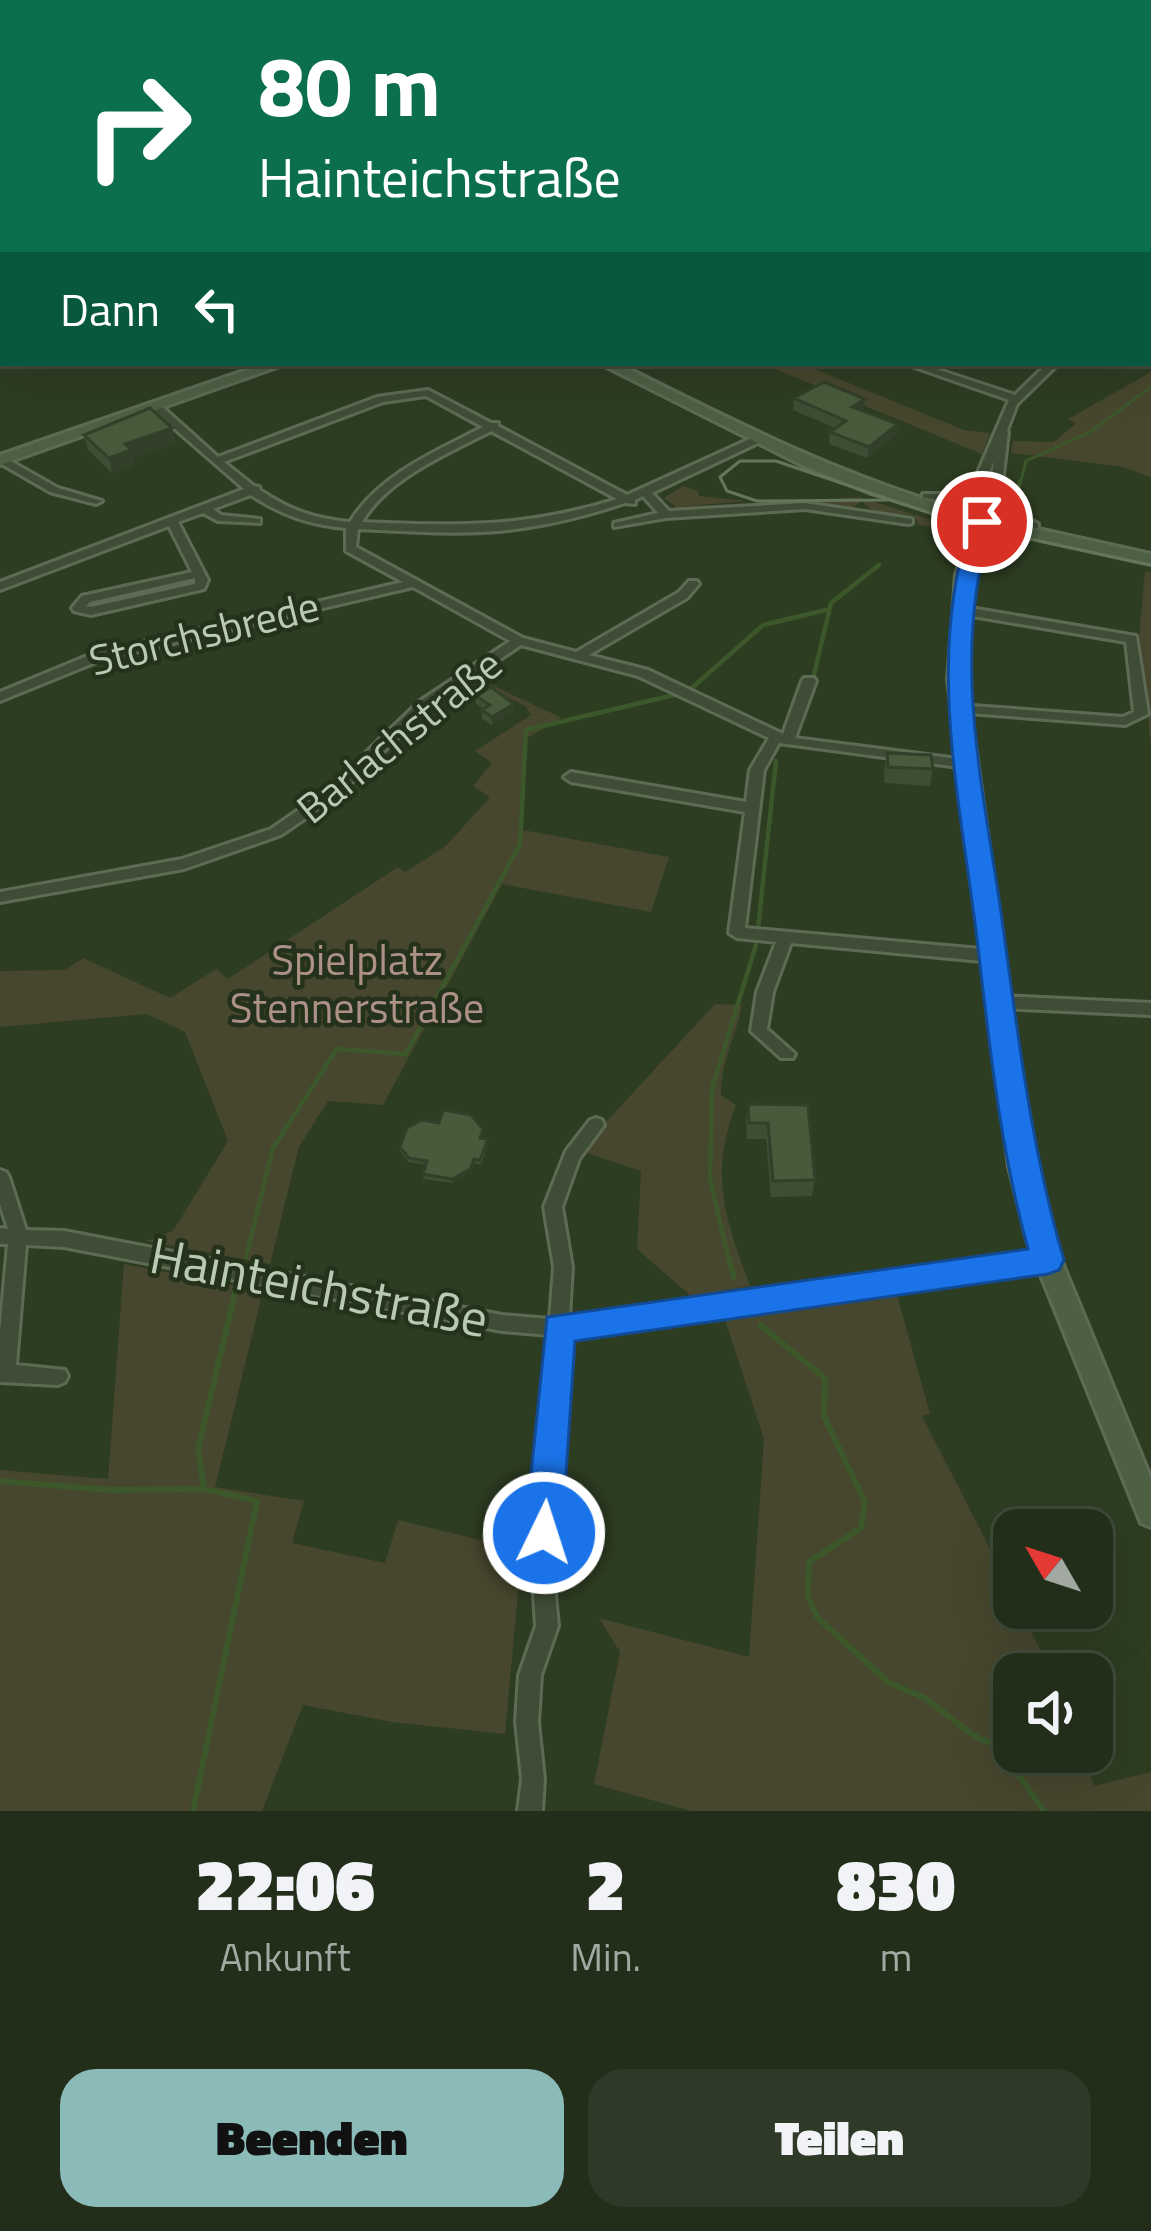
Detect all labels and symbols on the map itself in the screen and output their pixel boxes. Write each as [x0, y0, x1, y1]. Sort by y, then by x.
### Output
pin [931, 471, 1033, 573]
street label: Storchsbrede [82, 573, 325, 691]
street label: Barlachstraße [282, 632, 515, 838]
park label: Spielplatz Stennerstraße [230, 927, 484, 1039]
street label: Hainteichstraße [144, 1215, 495, 1357]
position arrow [481, 1470, 607, 1596]
north arrow [993, 1509, 1113, 1629]

